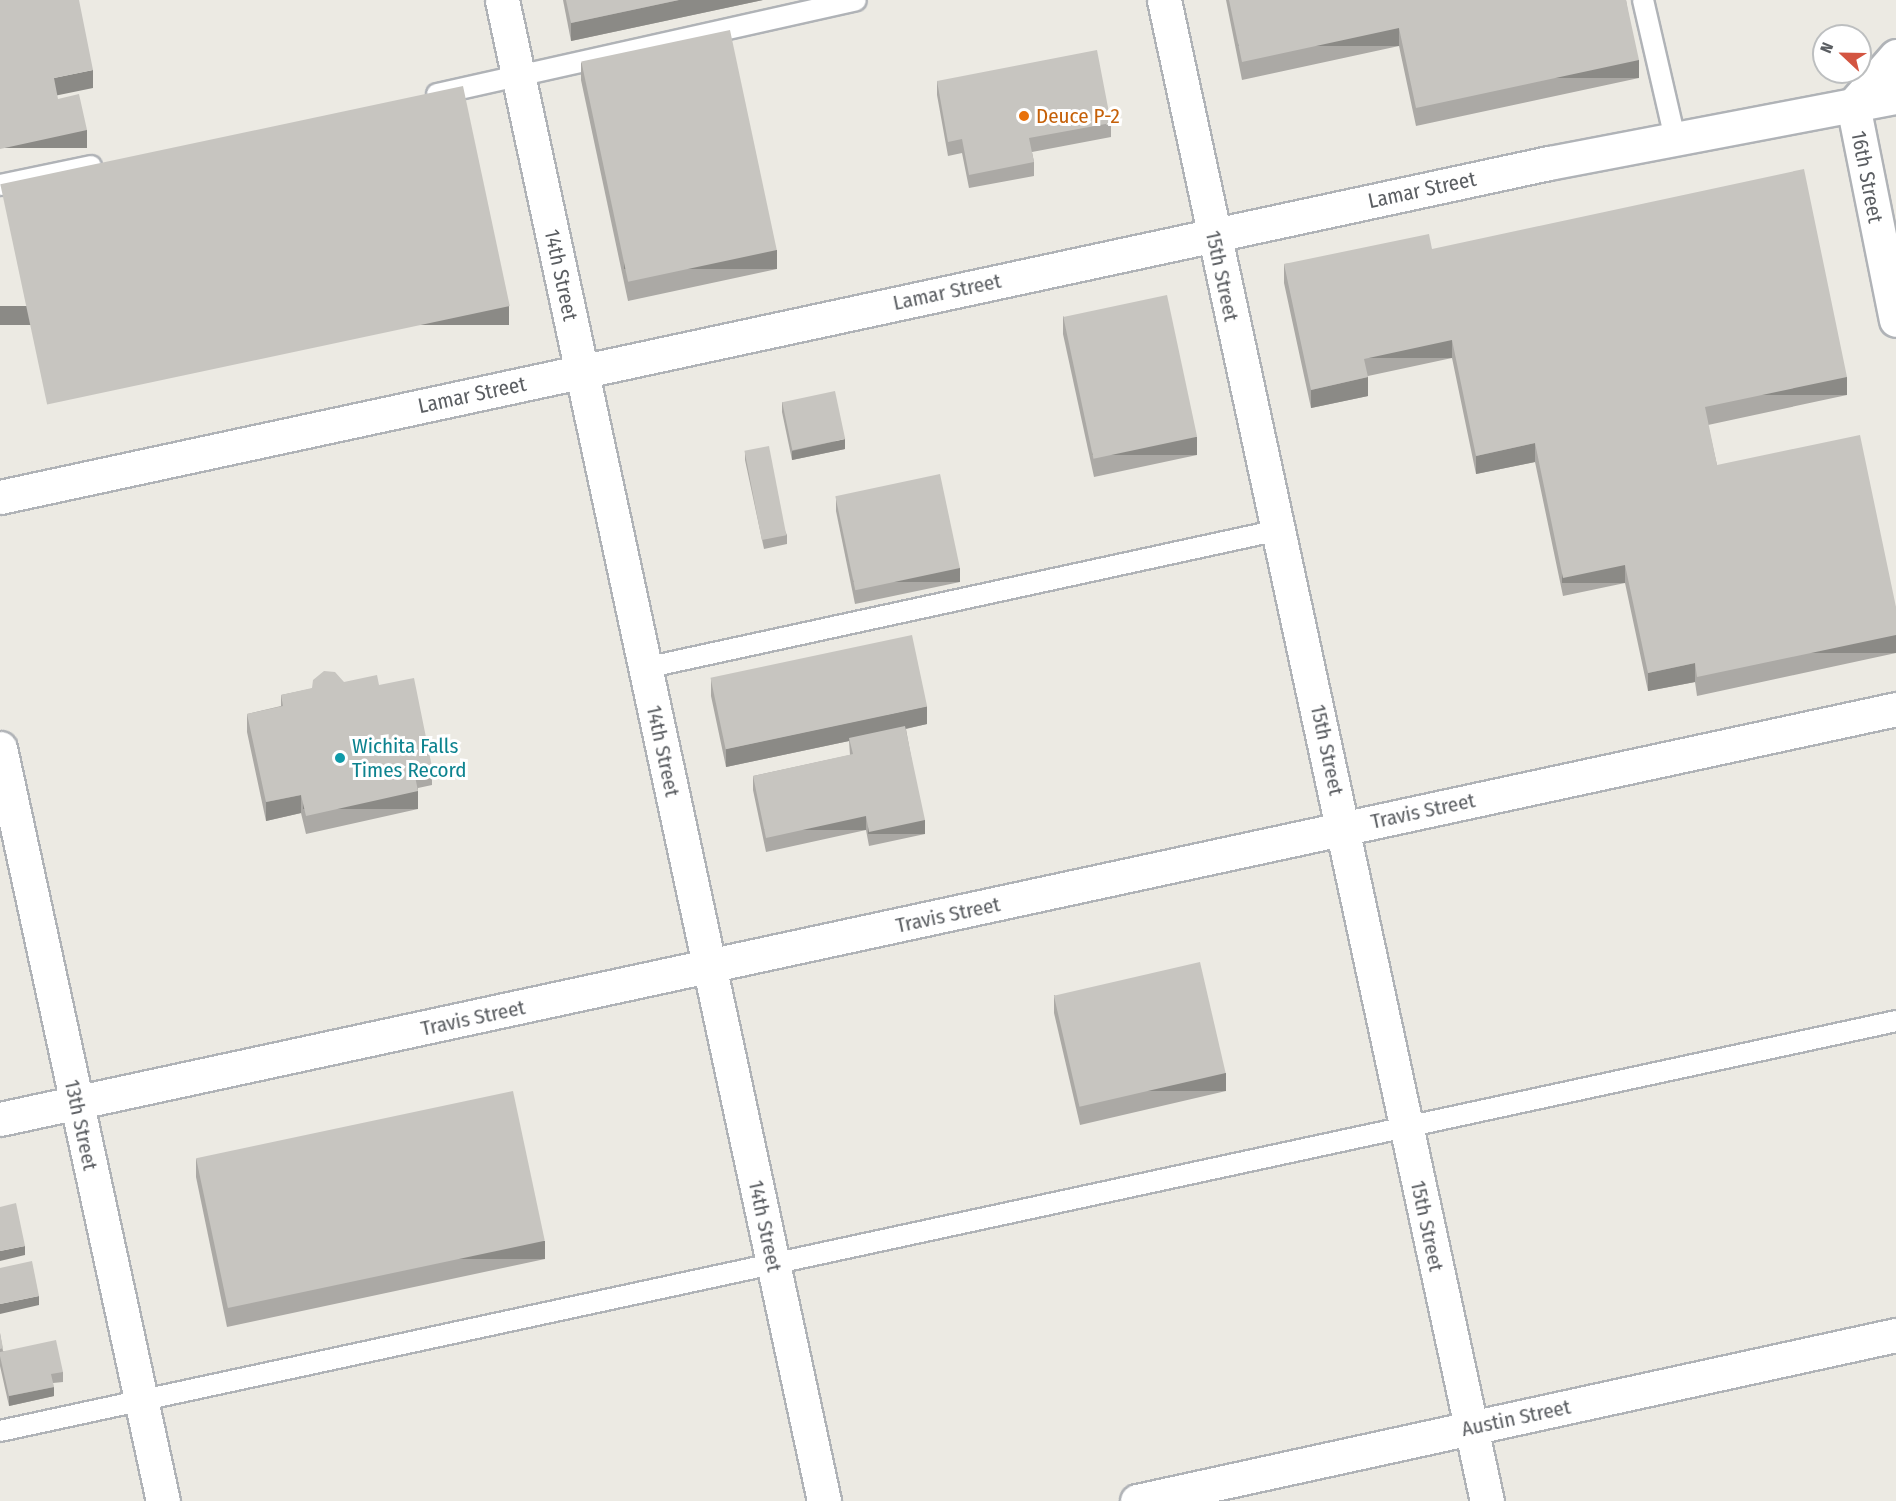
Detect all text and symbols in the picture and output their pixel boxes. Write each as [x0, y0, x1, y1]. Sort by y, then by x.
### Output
north arrow [1812, 24, 1872, 84]
text: N [1816, 40, 1837, 56]
place label: Deuce P-2 [1036, 103, 1120, 129]
marker: Deuce P-2 [1017, 109, 1031, 123]
street label: 16th Street [1846, 129, 1888, 225]
street label: Lamar Street [1366, 166, 1478, 214]
street label: 14th Street [539, 227, 583, 323]
street label: 15th Street [1200, 228, 1244, 324]
street label: Lamar Street [891, 268, 1003, 316]
street label: Lamar Street [416, 371, 528, 419]
street label: 15th Street [1305, 702, 1349, 798]
street label: 14th Street [641, 703, 685, 799]
place label: Wichita Falls Times Record [352, 733, 467, 783]
marker: Wichita Falls Times Record [333, 751, 347, 765]
street label: Travis Street [1369, 788, 1477, 834]
street label: Travis Street [894, 892, 1002, 938]
street label: Travis Street [419, 995, 527, 1041]
street label: 13th Street [59, 1077, 103, 1173]
street label: 14th Street [743, 1178, 787, 1274]
street label: 15th Street [1405, 1178, 1449, 1274]
street label: Austin Street [1459, 1394, 1573, 1442]

